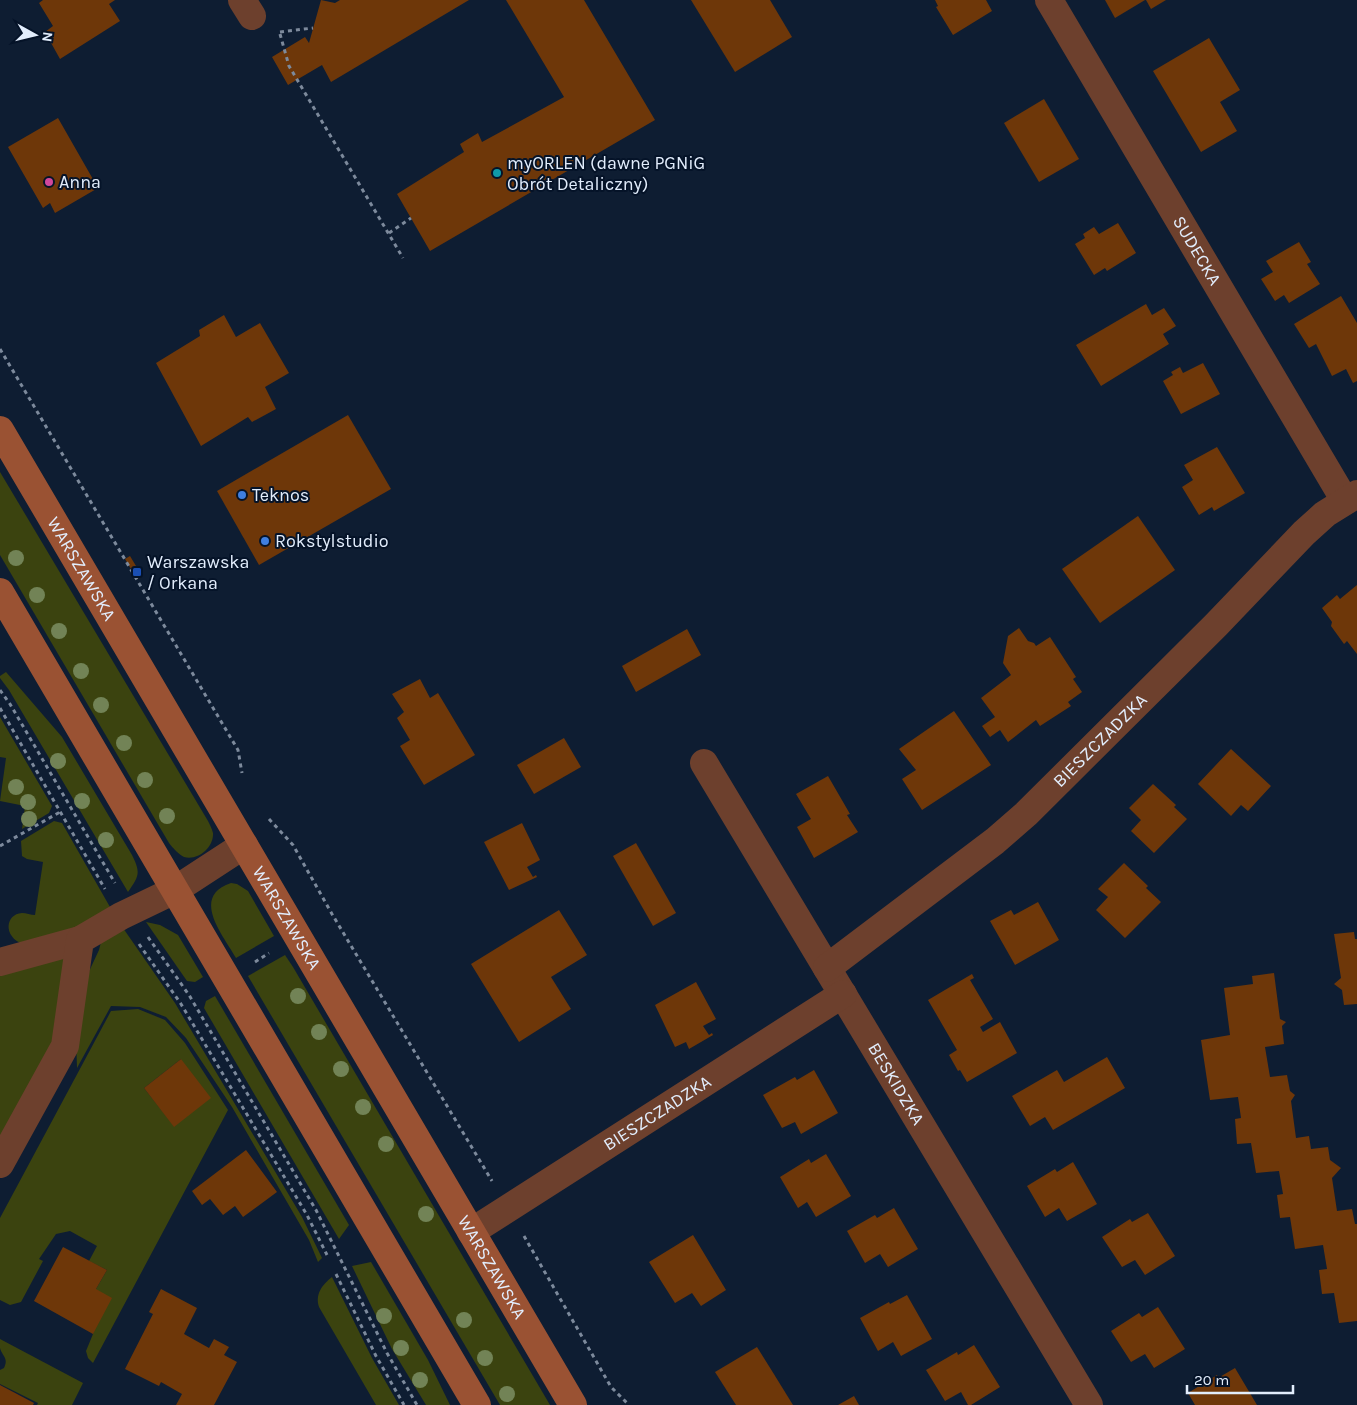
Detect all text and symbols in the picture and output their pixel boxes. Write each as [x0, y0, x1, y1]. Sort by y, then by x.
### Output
north arrow [10, 10, 60, 60]
text: N [38, 31, 56, 43]
place label: myORLEN (dawne PGNiG Obrót Detaliczny) [507, 152, 705, 195]
marker: myORLEN (dawne PGNiG Obrót Detaliczny) [491, 167, 503, 179]
place label: Anna [59, 171, 101, 193]
marker: Anna [43, 176, 55, 188]
street label: SUDECKA [1168, 212, 1226, 289]
place label: Teknos [252, 484, 309, 506]
marker: Teknos [236, 489, 248, 501]
street label: WARSZAWSKA [43, 513, 121, 625]
place label: Rokstylstudio [275, 530, 389, 552]
marker: Rokstylstudio [259, 535, 271, 547]
place label: Warszawska / Orkana [147, 551, 249, 594]
marker: Warszawska / Orkana [131, 566, 143, 578]
street label: BIESZCZADZKA [1048, 689, 1152, 792]
street label: WARSZAWSKA [248, 862, 326, 974]
street label: BESKIDZKA [863, 1039, 929, 1129]
street label: BIESZCZADZKA [599, 1070, 715, 1156]
street label: WARSZAWSKA [453, 1211, 531, 1323]
scale bar [1187, 1362, 1293, 1394]
text: 20 m [1194, 1371, 1229, 1389]

